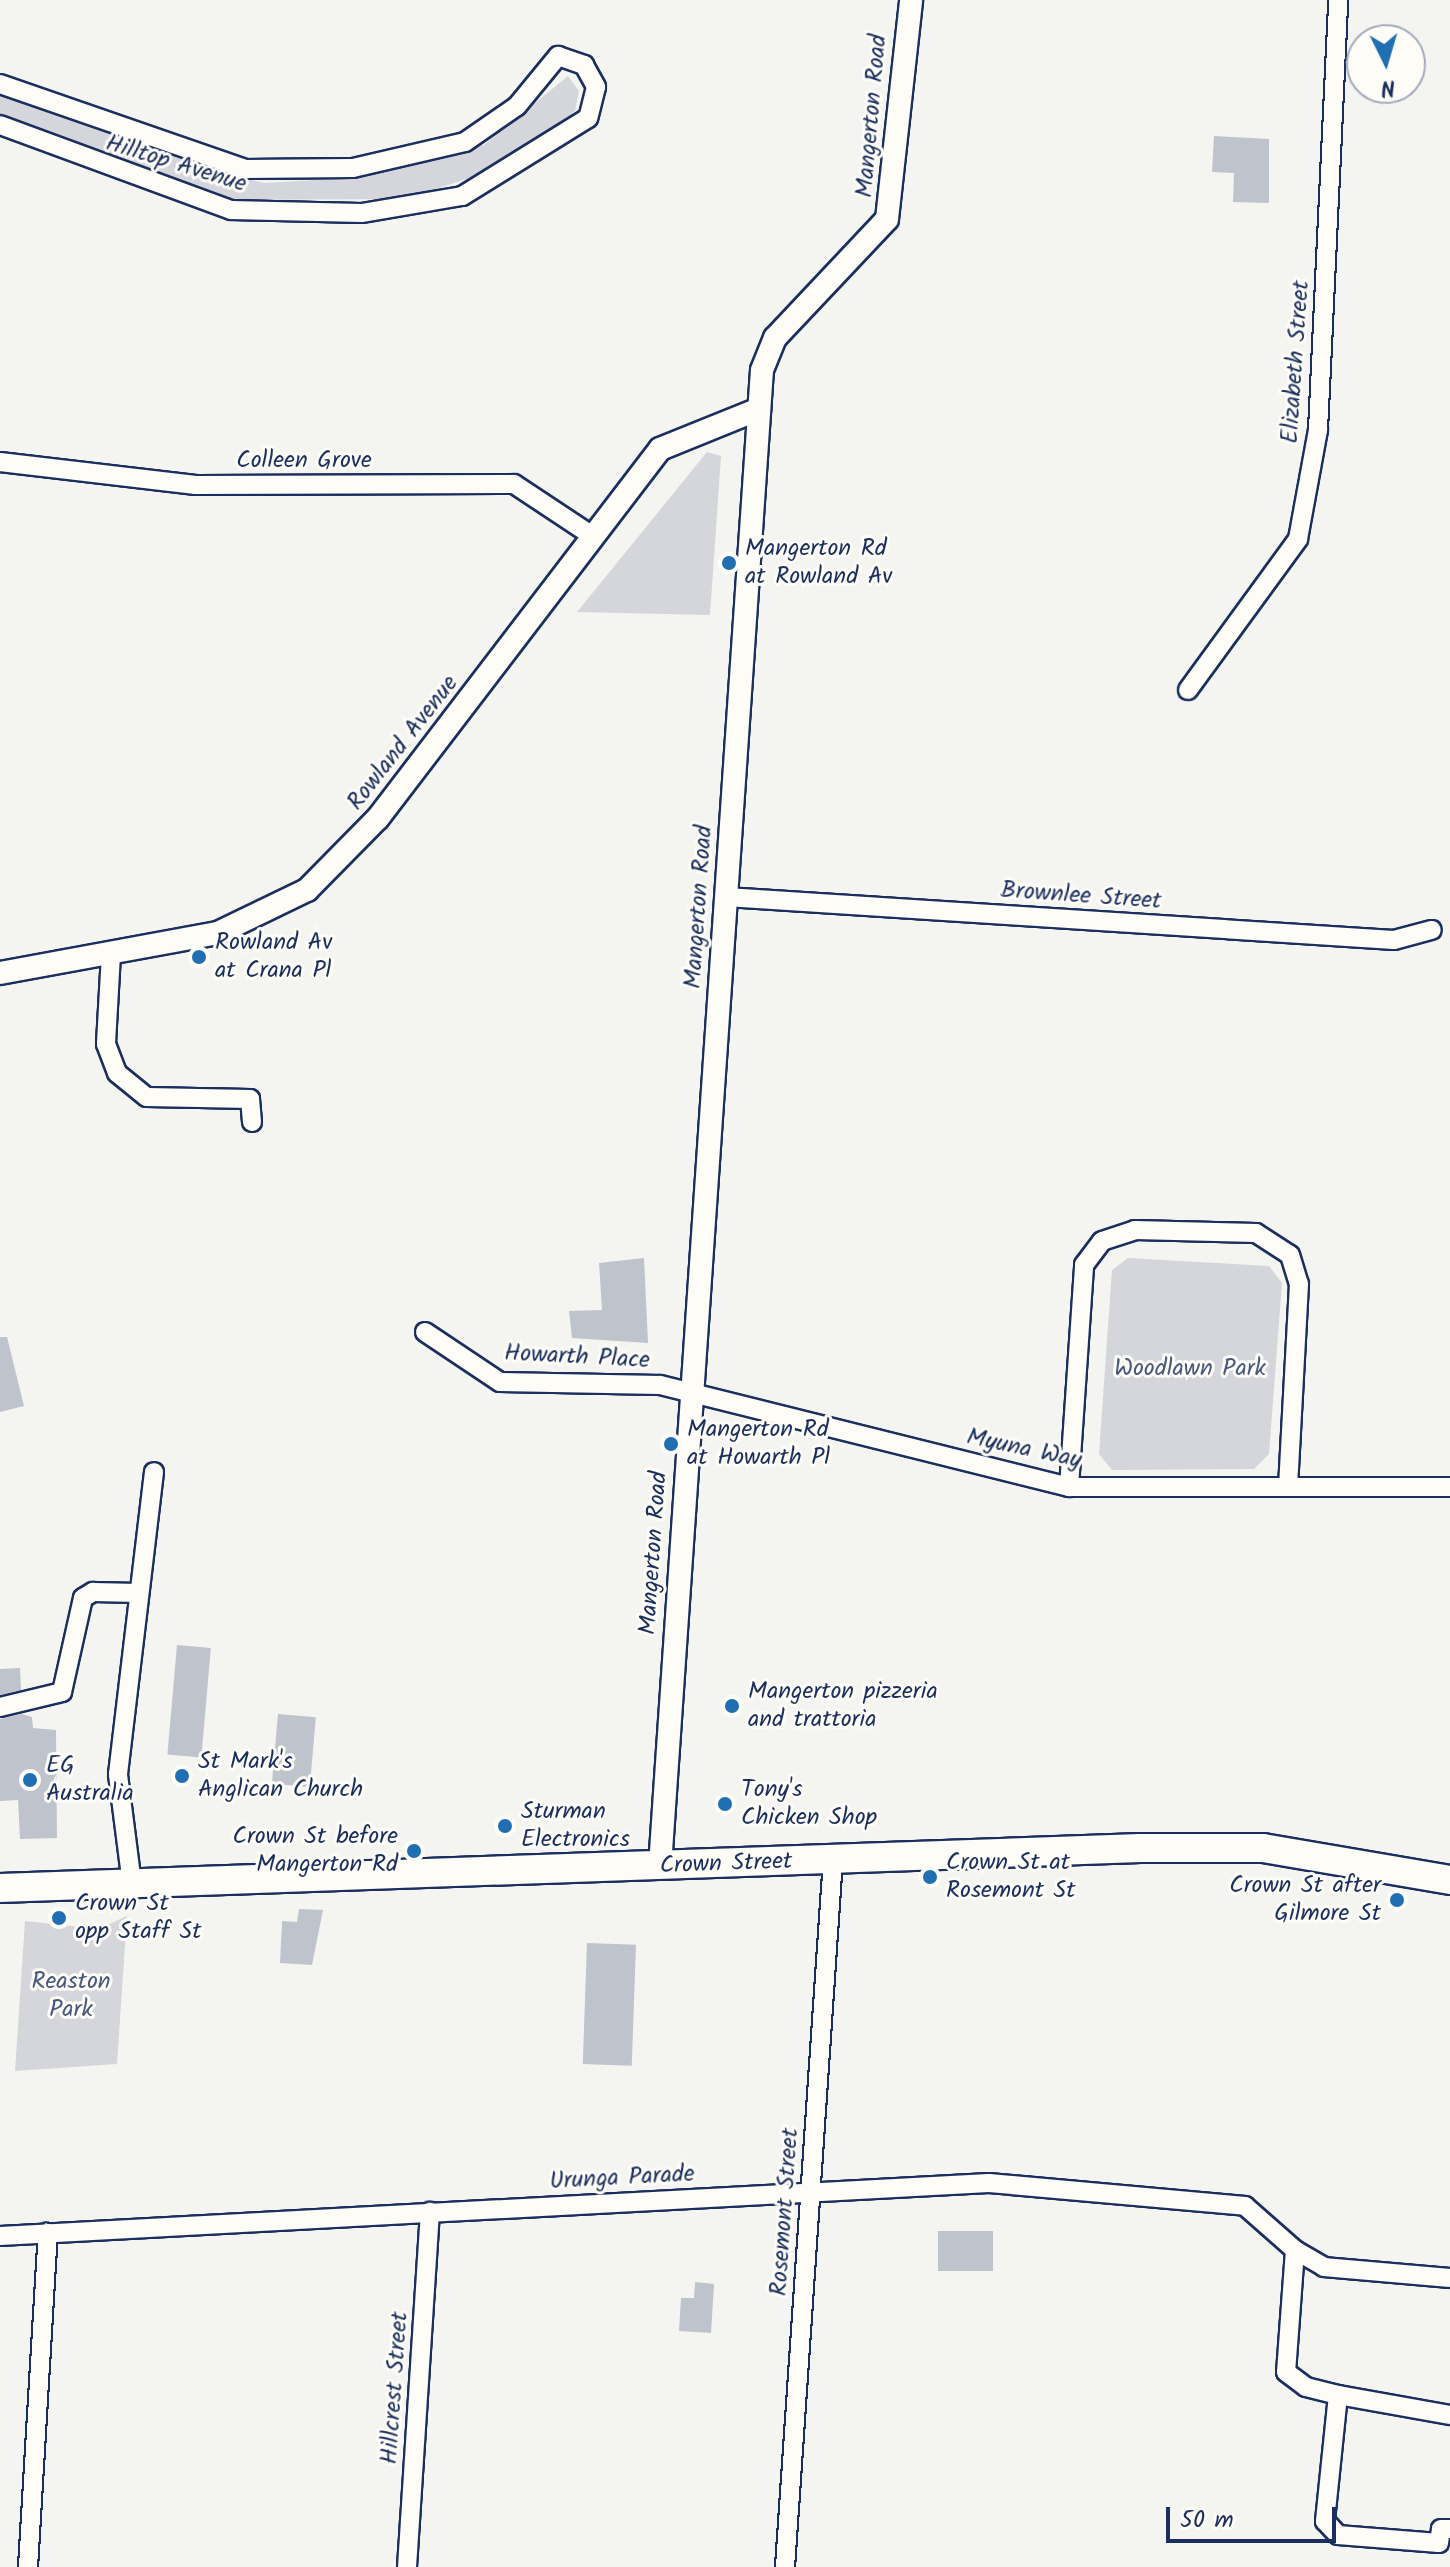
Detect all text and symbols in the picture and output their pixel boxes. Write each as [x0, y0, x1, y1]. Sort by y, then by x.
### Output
north arrow [1346, 24, 1426, 104]
street label: Mangerton Road [851, 33, 893, 199]
text: N [1380, 68, 1396, 104]
street label: Hilltop Avenue [102, 129, 250, 199]
street label: Elizabeth Street [1276, 279, 1316, 445]
street label: Colleen Grove [236, 447, 372, 475]
place label: Mangerton Rd at Rowland Av [745, 535, 892, 591]
marker: Mangerton Rd at Rowland Av [720, 554, 738, 572]
street label: Rowland Avenue [341, 670, 465, 816]
street label: Mangerton Road [679, 824, 719, 990]
street label: Brownlee Street [1000, 876, 1162, 916]
place label: Rowland Av at Crana Pl [215, 929, 332, 985]
marker: Rowland Av at Crana Pl [190, 948, 208, 966]
street label: Howarth Place [503, 1339, 651, 1375]
park label: Woodlawn Park [1114, 1355, 1266, 1383]
place label: Mangerton Rd at Howarth Pl [687, 1416, 830, 1472]
street label: Myuna Way [964, 1423, 1084, 1475]
marker: Mangerton Rd at Howarth Pl [662, 1435, 680, 1453]
street label: Mangerton Road [634, 1470, 674, 1636]
place label: Mangerton pizzeria and trattoria [748, 1678, 938, 1734]
marker: Mangerton pizzeria and trattoria [723, 1697, 741, 1715]
place label: St Mark's Anglican Church [198, 1748, 363, 1804]
place label: EG Australia [46, 1752, 134, 1808]
marker: St Mark's Anglican Church [173, 1767, 191, 1785]
marker: EG Australia [21, 1771, 39, 1789]
place label: Tony's Chicken Shop [741, 1776, 877, 1832]
marker: Tony's Chicken Shop [716, 1795, 734, 1813]
place label: Sturman Electronics [521, 1798, 630, 1854]
marker: Sturman Electronics [496, 1817, 514, 1835]
place label: Crown St before Mangerton Rd [233, 1823, 398, 1879]
marker: Crown St before Mangerton Rd [405, 1842, 423, 1860]
street label: Crown Street [659, 1847, 793, 1881]
place label: Crown St at Rosemont St [946, 1849, 1076, 1905]
marker: Crown St at Rosemont St [921, 1868, 939, 1886]
place label: Crown St after Gilmore St [1229, 1872, 1381, 1928]
place label: Crown St opp Staff St [75, 1890, 201, 1946]
marker: Crown St after Gilmore St [1388, 1891, 1406, 1909]
marker: Crown St opp Staff St [50, 1909, 68, 1927]
park label: Reaston Park [31, 1968, 111, 2024]
street label: Rosemont Street [765, 2127, 805, 2297]
street label: Urunga Parade [549, 2160, 695, 2196]
street label: Hillcrest Street [375, 2311, 415, 2465]
scale bar [1170, 2491, 1340, 2541]
text: 50 m [1180, 2501, 1234, 2540]

